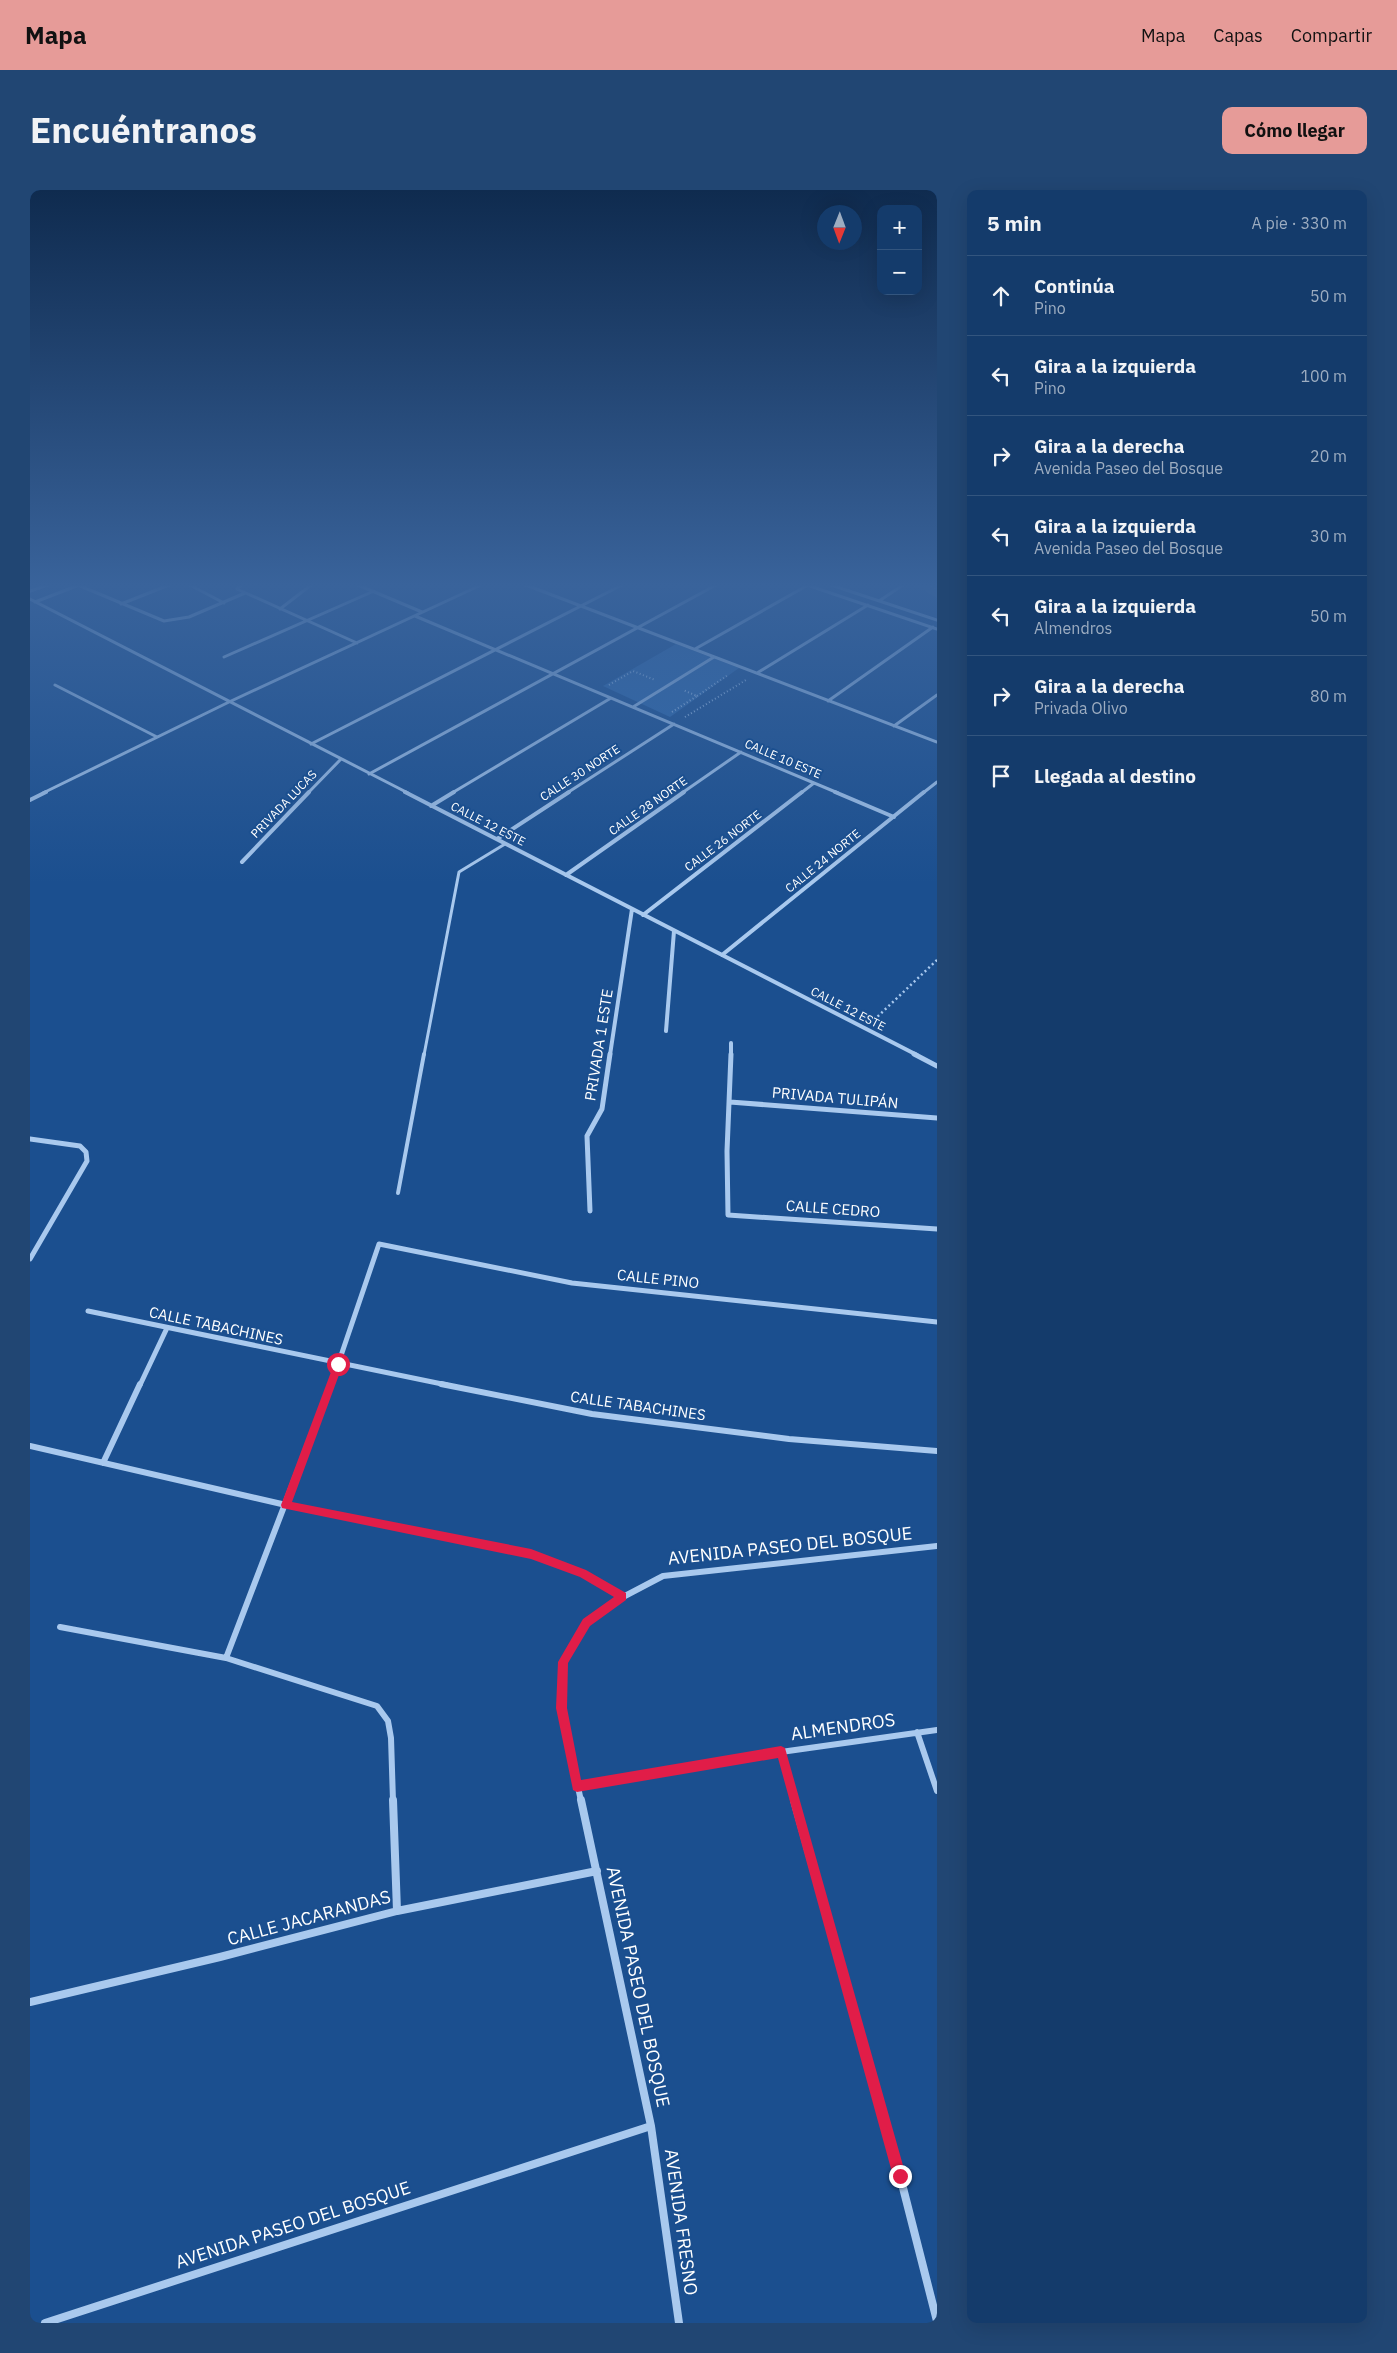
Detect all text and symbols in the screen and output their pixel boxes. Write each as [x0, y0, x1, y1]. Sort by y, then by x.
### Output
text: Mapa [25, 19, 87, 51]
text: Mapa [1141, 24, 1185, 47]
text: Capas [1213, 24, 1263, 47]
text: Compartir [1291, 24, 1372, 47]
text: Encuéntranos [30, 107, 257, 153]
button: Cómo llegar [1222, 107, 1367, 154]
north arrow [817, 205, 862, 250]
map controls [877, 205, 922, 295]
button: + [877, 205, 922, 250]
text: 5 min [987, 209, 1042, 237]
text: A pie · 330 m [1252, 213, 1347, 233]
button: − [877, 250, 922, 295]
text: Continúa [1034, 274, 1115, 298]
icon: ahead [987, 282, 1015, 310]
text: 50 m [1310, 286, 1347, 306]
text: Pino [1034, 298, 1066, 318]
text: Gira a la izquierda [1034, 354, 1196, 378]
icon: left [987, 362, 1015, 390]
text: 100 m [1300, 366, 1347, 386]
text: Pino [1034, 378, 1066, 398]
text: Gira a la derecha [1034, 434, 1185, 458]
icon: right [987, 442, 1015, 470]
text: 20 m [1310, 446, 1347, 466]
text: Avenida Paseo del Bosque [1034, 458, 1223, 478]
text: Gira a la izquierda [1034, 514, 1196, 538]
icon: left [987, 522, 1015, 550]
text: 30 m [1310, 526, 1347, 546]
text: Avenida Paseo del Bosque [1034, 538, 1223, 558]
text: Gira a la izquierda [1034, 594, 1196, 618]
icon: left [987, 602, 1015, 630]
text: 50 m [1310, 606, 1347, 626]
text: Almendros [1034, 618, 1112, 638]
text: Gira a la derecha [1034, 674, 1185, 698]
icon: right [987, 682, 1015, 710]
text: 80 m [1310, 686, 1347, 706]
text: Privada Olivo [1034, 698, 1128, 718]
street label: CALLE 10 ESTE [743, 736, 824, 781]
street label: CALLE 30 NORTE [537, 741, 623, 804]
icon: arrive [987, 762, 1015, 790]
text: Llegada al destino [1034, 764, 1196, 788]
street label: PRIVADA LUCAS [247, 767, 320, 841]
street label: CALLE 28 NORTE [606, 773, 690, 838]
street label: CALLE 12 ESTE [448, 798, 528, 849]
street label: CALLE 26 NORTE [681, 807, 764, 874]
street label: CALLE 24 NORTE [782, 826, 863, 896]
street label: CALLE 12 ESTE [808, 983, 888, 1034]
street label: PRIVADA 1 ESTE [580, 988, 617, 1102]
street label: PRIVADA TULIPÁN [771, 1083, 899, 1112]
street label: CALLE CEDRO [785, 1196, 881, 1221]
street label: CALLE PINO [616, 1265, 700, 1292]
street label: CALLE TABACHINES [147, 1302, 285, 1349]
route start [327, 1353, 350, 1376]
street label: CALLE TABACHINES [569, 1387, 707, 1424]
street label: AVENIDA PASEO DEL BOSQUE [667, 1521, 913, 1570]
street label: ALMENDROS [789, 1708, 897, 1745]
street label: AVENIDA PASEO DEL BOSQUE [602, 1864, 675, 2109]
street label: CALLE JACARANDAS [225, 1885, 393, 1950]
street label: AVENIDA FRESNO [660, 2147, 703, 2297]
route end [889, 2165, 912, 2188]
street label: AVENIDA PASEO DEL BOSQUE [172, 2176, 413, 2273]

